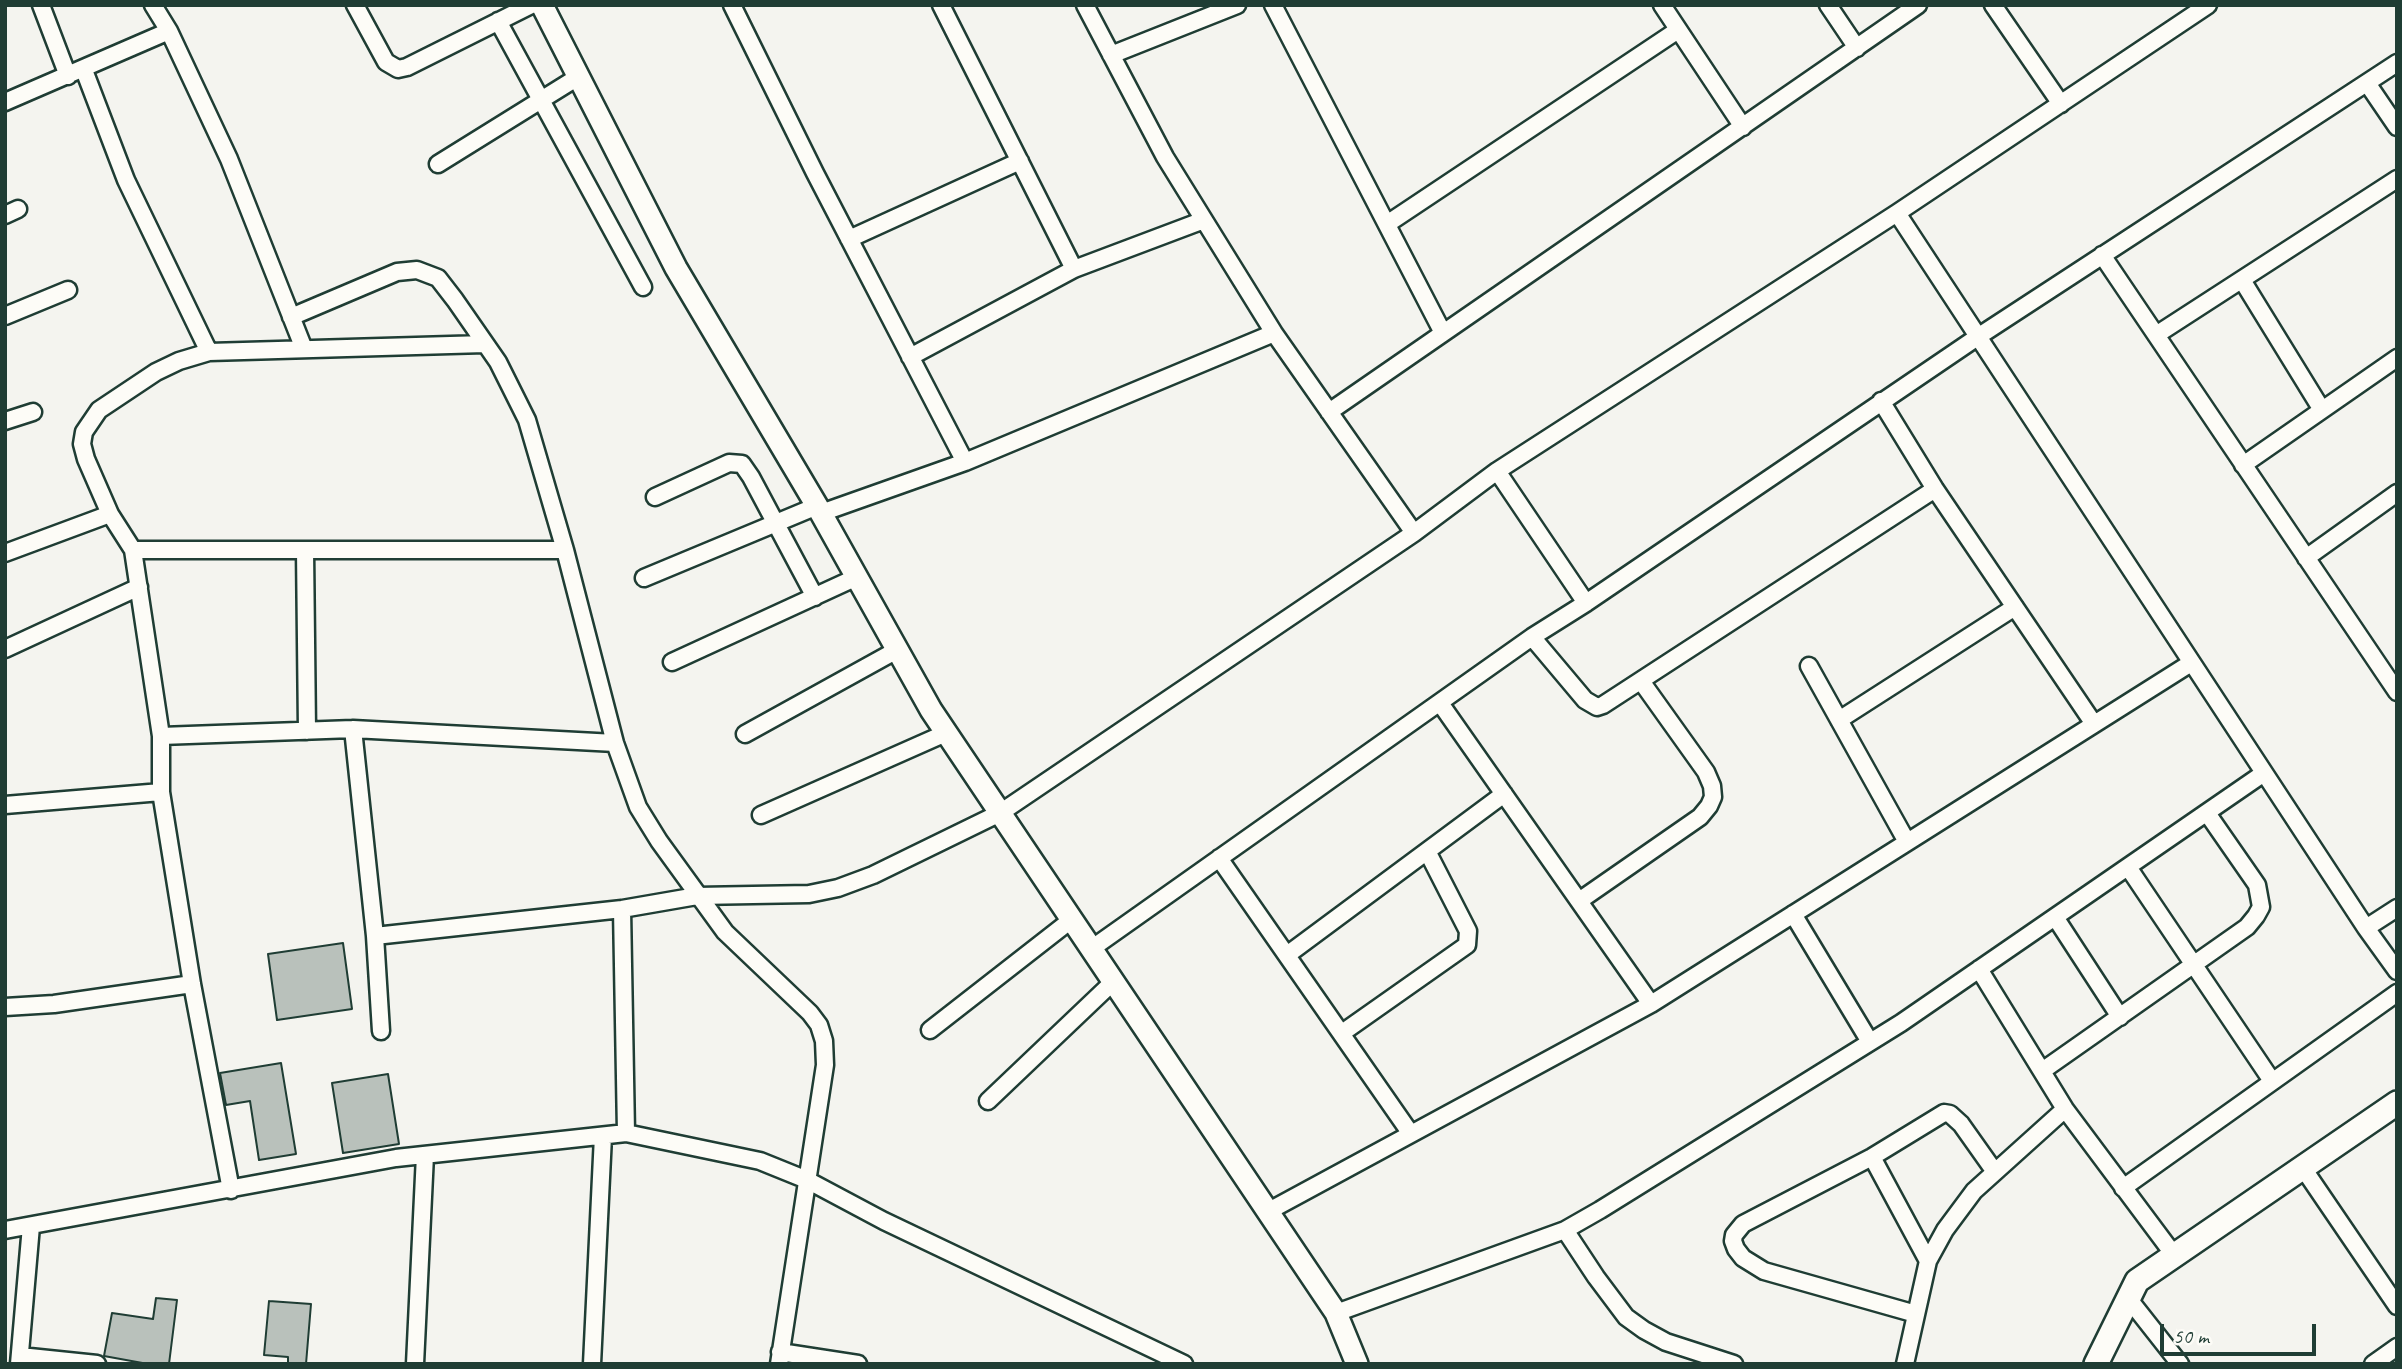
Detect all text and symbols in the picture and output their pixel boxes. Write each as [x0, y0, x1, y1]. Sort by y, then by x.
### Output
scale bar [2164, 1310, 2320, 1354]
text: 50 m [2173, 1323, 2209, 1349]

